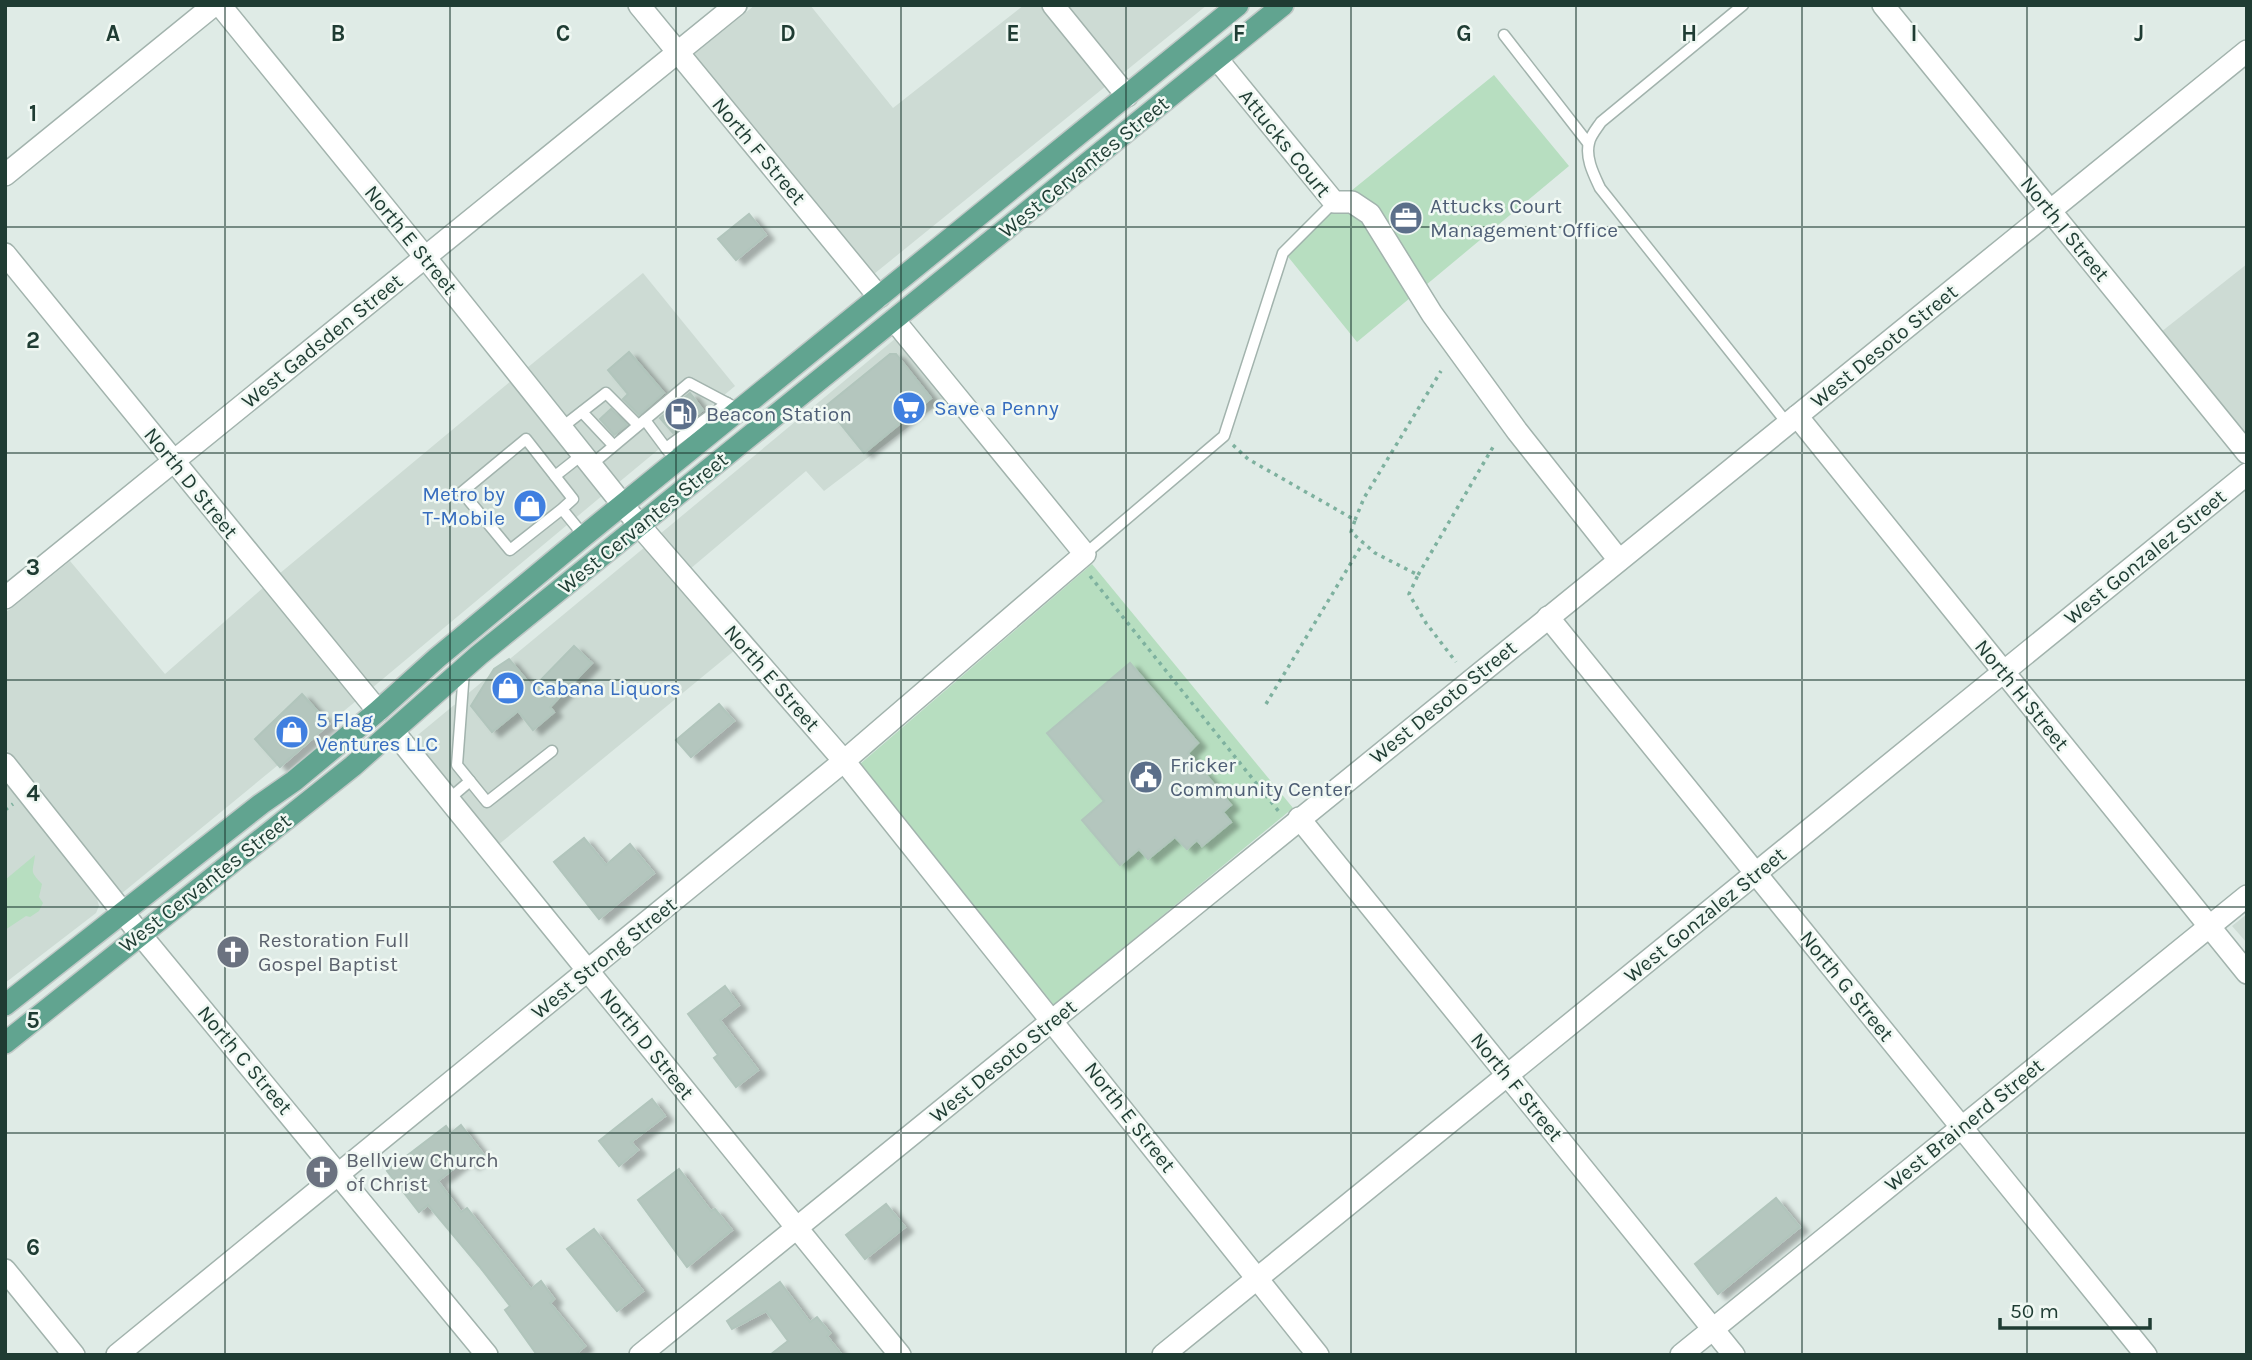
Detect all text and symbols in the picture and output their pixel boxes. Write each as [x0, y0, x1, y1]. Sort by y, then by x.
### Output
text: A [106, 20, 120, 47]
text: B [331, 20, 345, 47]
text: C [556, 20, 570, 47]
text: D [780, 20, 796, 47]
text: E [1006, 20, 1020, 47]
text: F [1233, 20, 1245, 47]
text: G [1456, 20, 1472, 47]
text: H [1681, 20, 1697, 47]
text: I [1910, 20, 1918, 47]
text: J [2134, 20, 2144, 47]
street label: Attucks Court [1234, 84, 1336, 202]
street label: West Cervantes Street [994, 91, 1174, 243]
street label: North F Street [707, 92, 811, 210]
text: 1 [29, 100, 37, 127]
street label: North I Street [2016, 172, 2115, 286]
street label: North E Street [360, 181, 462, 299]
place label: Attucks Court Management Office [1430, 194, 1618, 242]
office icon: Attucks Court Management Office [1387, 199, 1425, 237]
street label: West Gadsden Street [237, 269, 407, 413]
street label: West Desoto Street [1806, 279, 1962, 413]
text: 2 [26, 327, 40, 354]
supermarket icon: Save a Penny [890, 389, 928, 427]
fuel station icon: Beacon Station [662, 395, 700, 433]
place label: Save a Penny [934, 396, 1059, 420]
place label: Beacon Station [706, 402, 852, 426]
street label: North D Street [139, 423, 243, 543]
street label: West Cervantes Street [553, 447, 733, 599]
place label: Metro by T-Mobile [422, 482, 505, 530]
street label: West Gonzalez Street [2059, 484, 2231, 630]
shop icon: Metro by T-Mobile [511, 487, 549, 525]
text: 3 [26, 554, 40, 581]
street label: North E Street [719, 620, 825, 736]
street label: West Desoto Street [1365, 635, 1521, 769]
street label: North H Street [1970, 635, 2074, 755]
shop icon: Cabana Liquors [489, 669, 527, 707]
place label: Cabana Liquors [532, 676, 681, 700]
place label: 5 Flag Ventures LLC [316, 708, 438, 756]
shop icon: 5 Flag Ventures LLC [273, 713, 311, 751]
place label: Fricker Community Center [1170, 753, 1351, 801]
public building icon: Fricker Community Center [1127, 758, 1165, 796]
text: 4 [26, 780, 40, 807]
street label: West Cervantes Street [114, 808, 296, 957]
street label: West Gonzalez Street [1619, 842, 1791, 988]
street label: West Strong Street [527, 892, 681, 1024]
street label: North G Street [1795, 926, 1899, 1046]
place label: Restoration Full Gospel Baptist [258, 928, 409, 976]
church icon: Restoration Full Gospel Baptist [214, 933, 252, 971]
street label: North D Street [595, 984, 699, 1104]
street label: West Desoto Street [925, 994, 1081, 1128]
street label: North C Street [193, 1001, 297, 1119]
text: 5 [26, 1007, 40, 1034]
street label: North F Street [1466, 1028, 1568, 1146]
street label: West Brainerd Street [1880, 1053, 2048, 1196]
street label: North E Street [1079, 1057, 1181, 1177]
place label: Bellview Church of Christ [346, 1148, 499, 1196]
church icon: Bellview Church of Christ [303, 1153, 341, 1191]
text: 6 [26, 1234, 40, 1261]
scale bar [2000, 1286, 2150, 1330]
text: 50 m [2010, 1299, 2059, 1323]

